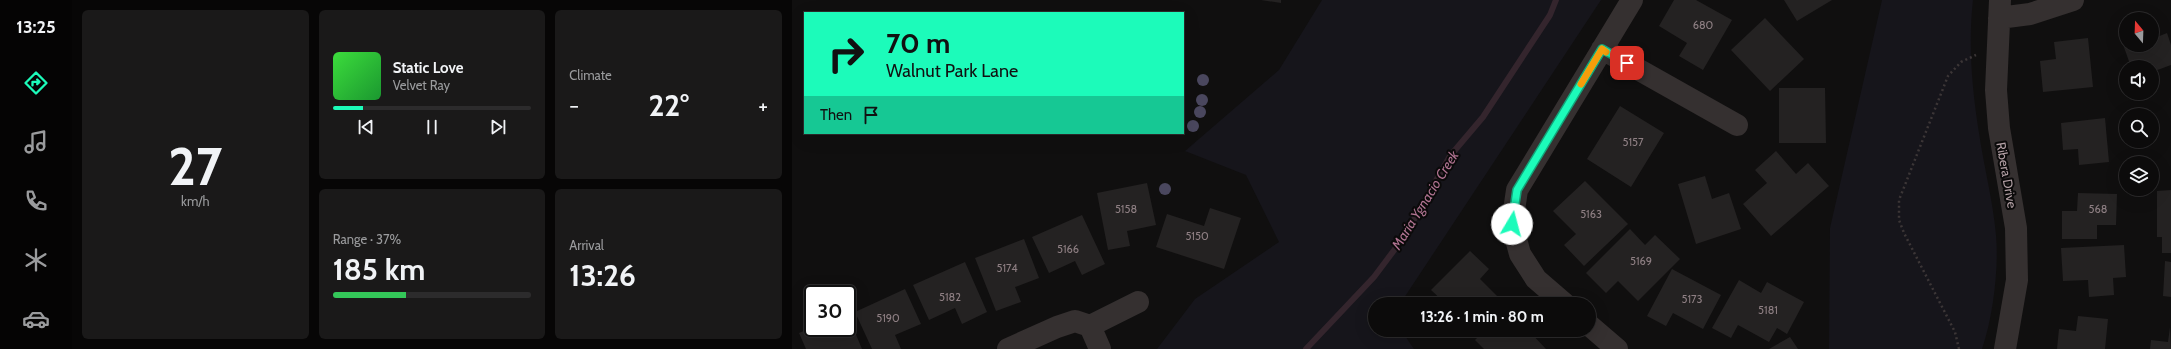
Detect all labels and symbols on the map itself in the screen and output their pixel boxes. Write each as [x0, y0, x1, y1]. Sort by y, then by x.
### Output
north arrow [2119, 12, 2159, 52]
house number: 680 [1693, 18, 1714, 32]
pin [1610, 46, 1644, 80]
house number: 5157 [1622, 135, 1644, 149]
street label: Ribera Drive [1993, 141, 2021, 210]
water label: Maria Ygnacio Creek [1387, 146, 1463, 254]
house number: 5158 [1115, 202, 1137, 216]
house number: 568 [2089, 202, 2107, 216]
position arrow [1491, 203, 1533, 245]
house number: 5163 [1580, 207, 1602, 221]
house number: 5150 [1185, 229, 1209, 243]
house number: 5166 [1057, 242, 1079, 256]
house number: 5169 [1630, 254, 1652, 268]
house number: 5174 [996, 261, 1018, 275]
speed limit sign: 30 [804, 285, 856, 337]
house number: 5182 [939, 290, 961, 304]
house number: 5173 [1681, 292, 1703, 306]
house number: 5181 [1758, 303, 1778, 317]
house number: 5190 [876, 311, 900, 325]

